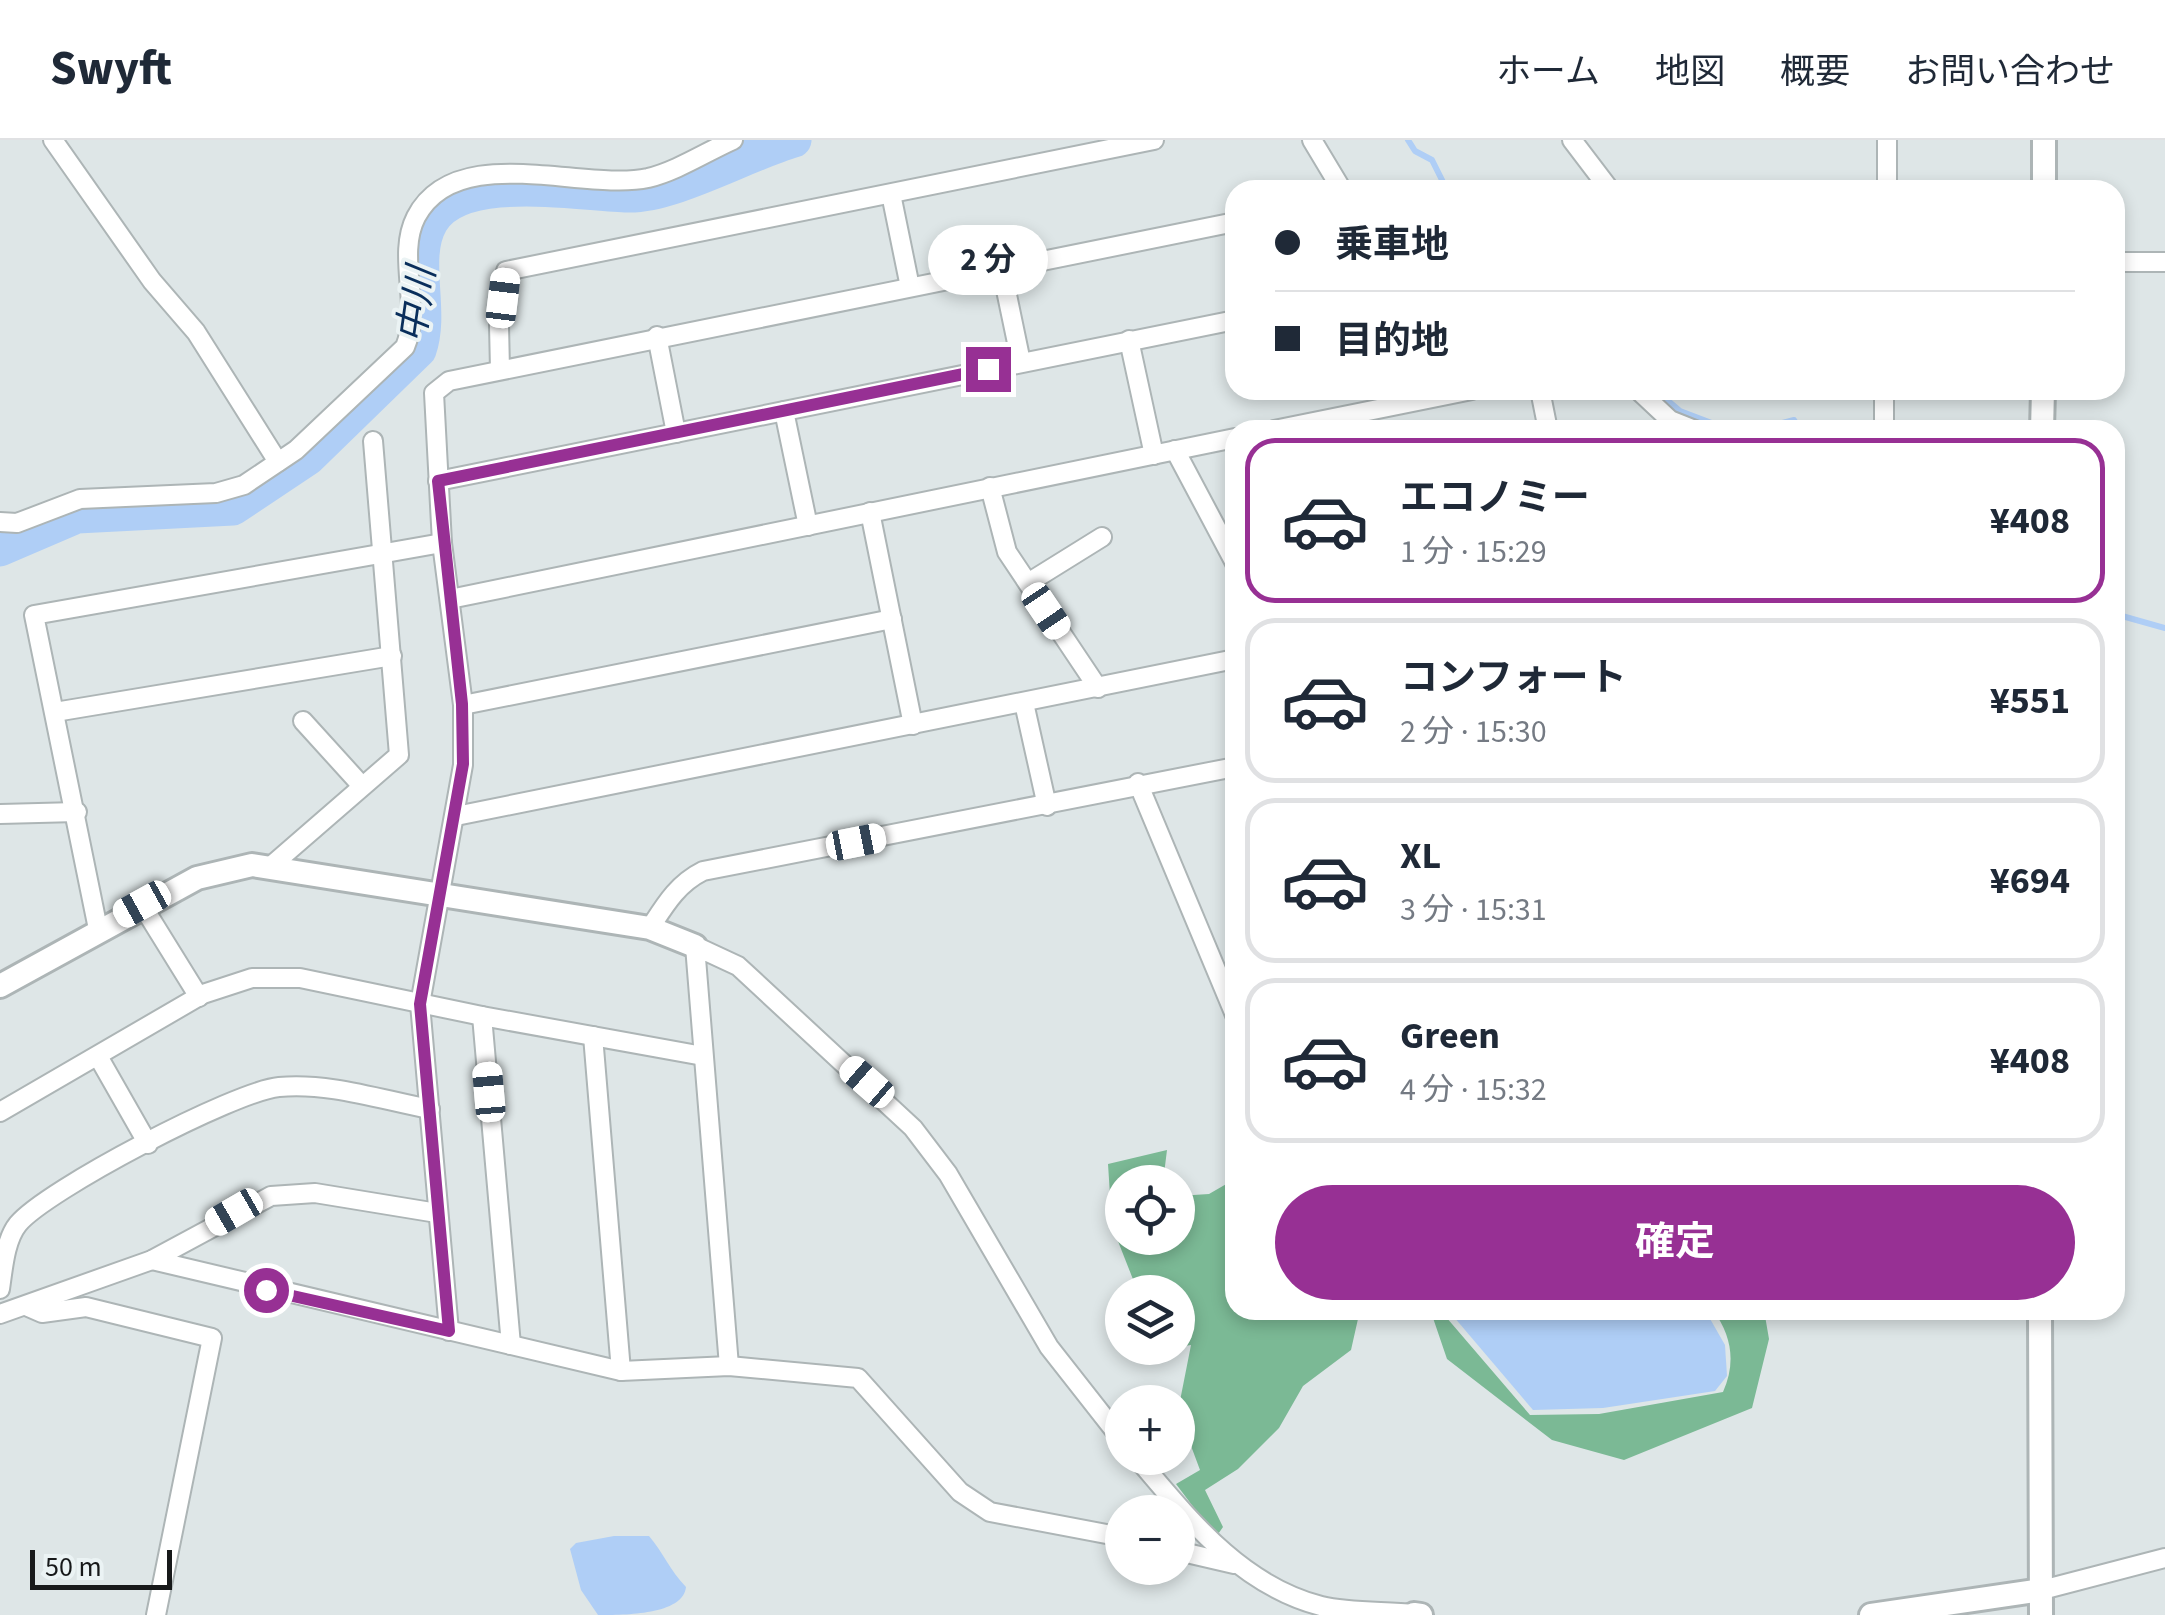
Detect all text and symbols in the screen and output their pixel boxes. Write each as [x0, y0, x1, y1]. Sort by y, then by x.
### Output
text: Swyft [50, 35, 172, 103]
text: ホーム [1496, 47, 1600, 97]
text: 地図 [1655, 47, 1725, 97]
text: 概要 [1780, 47, 1850, 97]
text: お問い合わせ [1905, 47, 2115, 97]
text: 乗車地 [1335, 218, 1449, 272]
callout: 2 分 [928, 224, 1048, 294]
text: 2 分 [960, 237, 1016, 283]
water label: 中川 [385, 260, 450, 346]
car [484, 266, 522, 330]
text: 目的地 [1335, 314, 1449, 368]
route end [966, 347, 1011, 392]
text: エコノミー [1400, 471, 1590, 525]
icon: car [1280, 476, 1370, 566]
text: ¥408 [1990, 494, 2070, 548]
text: 1 分 · 15:29 [1400, 529, 1547, 575]
car [1017, 578, 1075, 644]
text: コンフォート [1400, 651, 1627, 705]
icon: car [1280, 656, 1370, 746]
text: ¥551 [1990, 674, 2070, 728]
text: 2 分 · 15:30 [1400, 709, 1547, 755]
car [824, 822, 888, 862]
text: XL [1400, 829, 1441, 883]
icon: car [1280, 836, 1370, 926]
text: ¥694 [1990, 854, 2070, 908]
car [108, 876, 176, 932]
text: 3 分 · 15:31 [1400, 887, 1547, 933]
text: Green [1400, 1009, 1500, 1063]
icon: car [1280, 1016, 1370, 1106]
text: ¥408 [1990, 1034, 2070, 1088]
car [835, 1051, 899, 1113]
car [471, 1061, 507, 1123]
text: 4 分 · 15:32 [1400, 1067, 1547, 1113]
map controls [1105, 1165, 1195, 1585]
button: locate [1105, 1165, 1195, 1255]
car [201, 1184, 267, 1240]
button: 確定 [1275, 1185, 2075, 1300]
route start [244, 1268, 289, 1313]
button: layers [1105, 1275, 1195, 1365]
button: + [1105, 1385, 1195, 1475]
button: − [1105, 1495, 1195, 1585]
scale bar [30, 1545, 172, 1590]
text: 50 m [45, 1547, 102, 1587]

